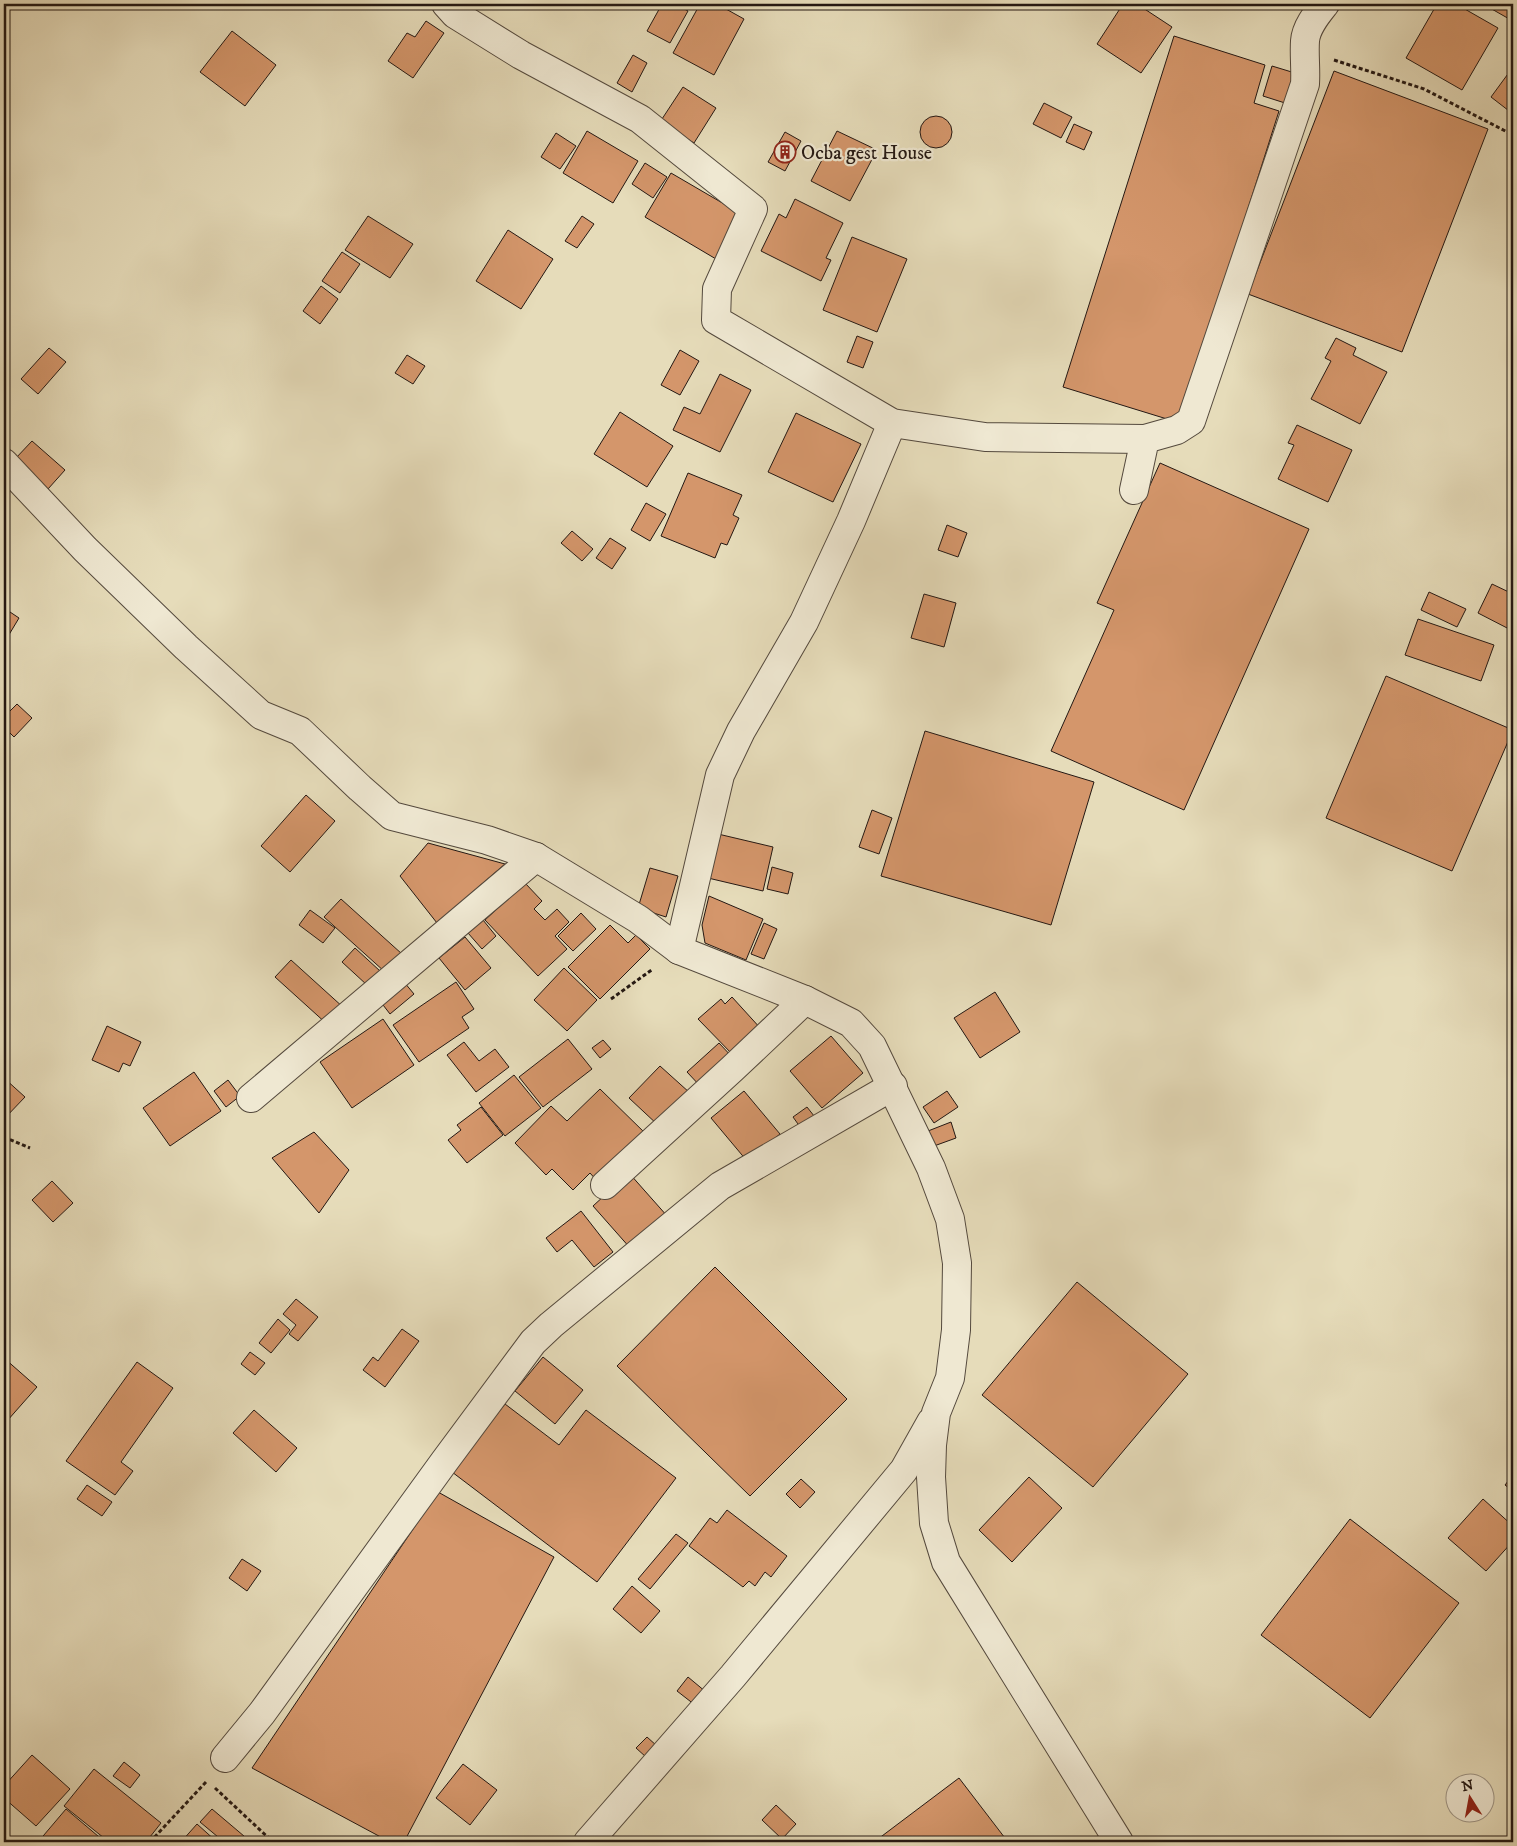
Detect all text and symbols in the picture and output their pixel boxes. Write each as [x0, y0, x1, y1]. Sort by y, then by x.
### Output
building icon: Ocba gest House [773, 140, 797, 164]
place label: Ocba gest House [801, 141, 932, 166]
north arrow [1444, 1774, 1494, 1824]
text: N [1460, 1776, 1476, 1796]

